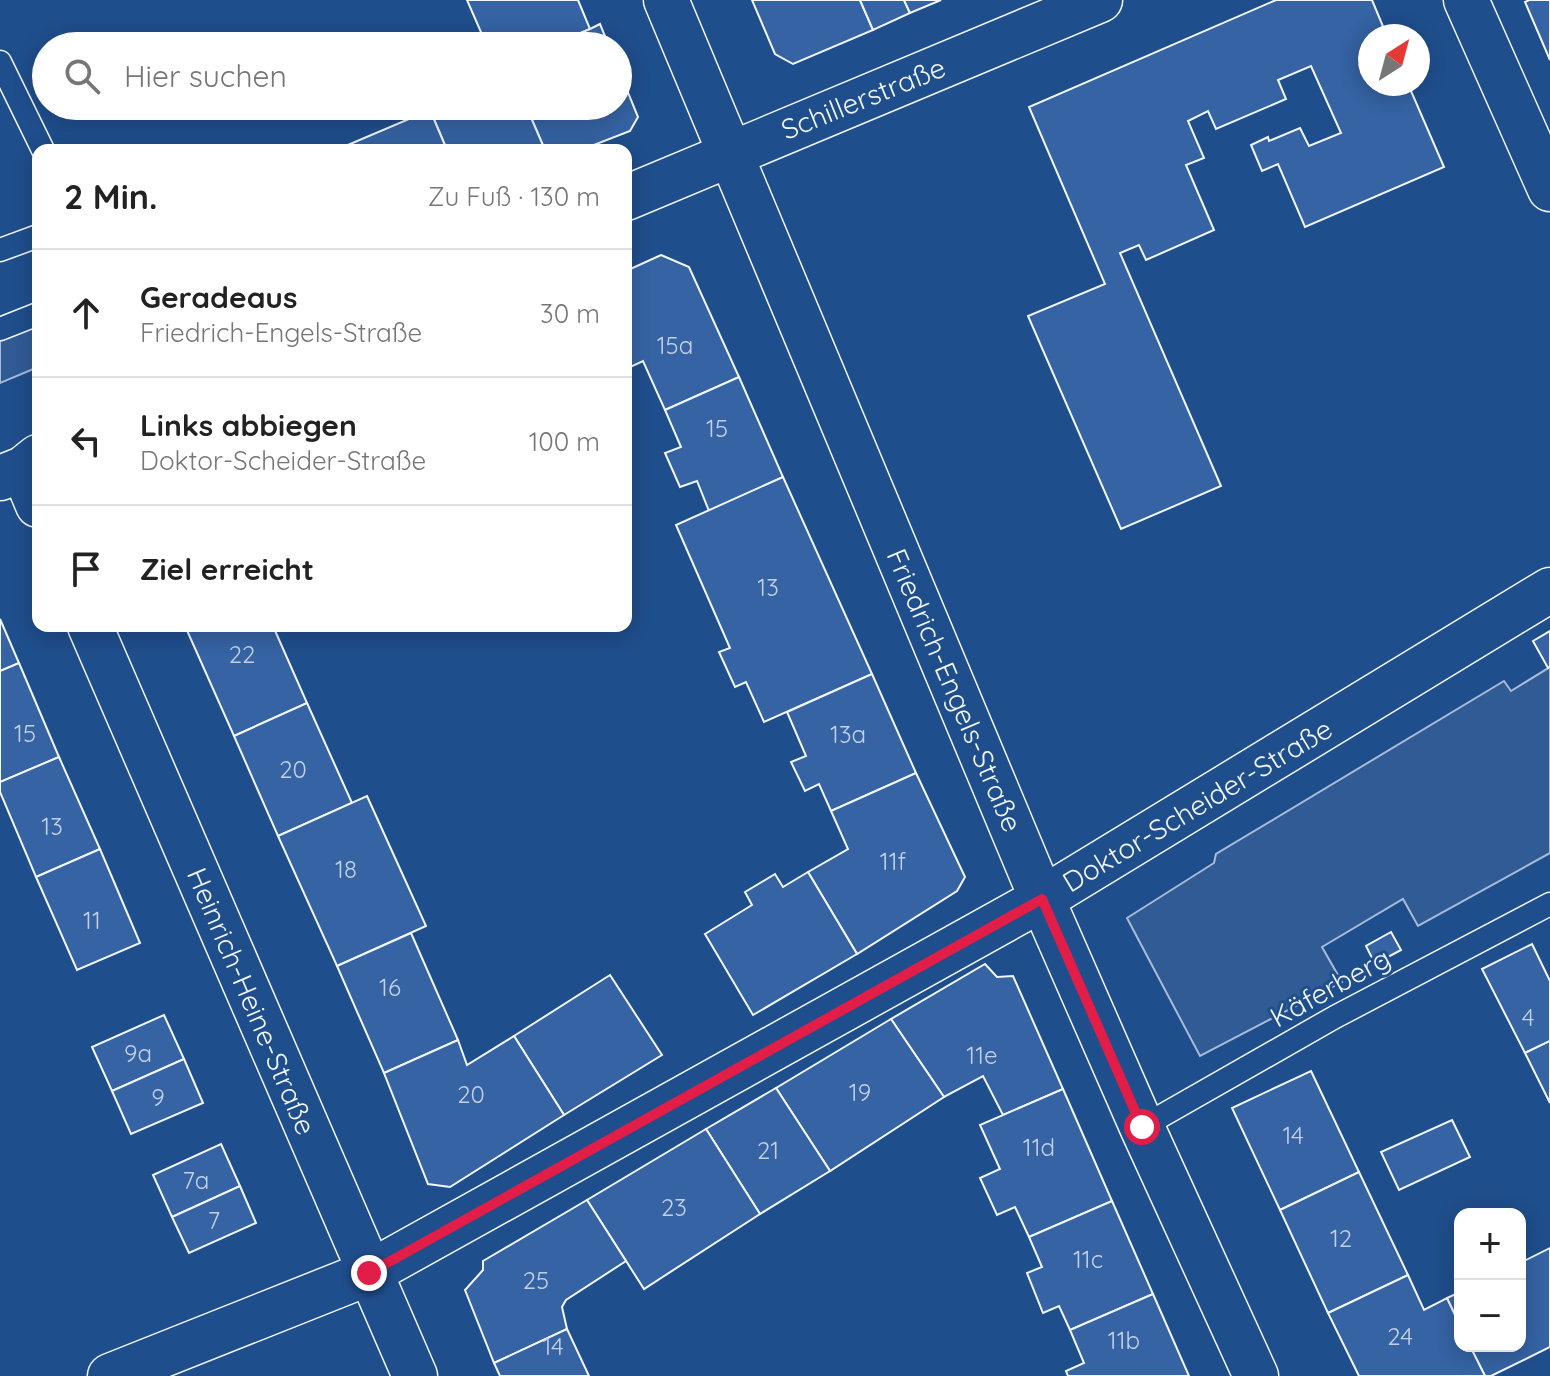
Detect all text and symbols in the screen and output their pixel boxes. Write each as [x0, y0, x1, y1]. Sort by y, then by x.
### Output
north arrow [1358, 24, 1430, 96]
search box [32, 32, 632, 120]
street label: Schillerstraße [776, 49, 950, 147]
icon: search [60, 54, 104, 98]
text: Hier suchen [124, 57, 287, 95]
text: 2 Min. [64, 175, 157, 218]
text: Zu Fuß · 130 m [428, 180, 600, 213]
text: Geradeaus [140, 278, 297, 316]
icon: ahead [64, 291, 108, 335]
text: 30 m [540, 297, 600, 330]
text: Friedrich-Engels-Straße [140, 316, 422, 349]
house number: 15a [657, 330, 693, 360]
text: Links abbiegen [140, 406, 357, 444]
house number: 15 [706, 413, 728, 443]
icon: left [64, 419, 108, 463]
text: 100 m [529, 425, 600, 458]
text: Doktor-Scheider-Straße [140, 444, 426, 477]
street label: Friedrich-Engels-Straße [880, 543, 1030, 837]
icon: arrive [64, 547, 108, 591]
text: Ziel erreicht [140, 550, 314, 588]
house number: 13 [757, 572, 779, 602]
house number: 22 [229, 639, 255, 669]
street label: Doktor-Scheider-Straße [1056, 711, 1338, 899]
house number: 15 [14, 718, 36, 748]
house number: 13a [830, 719, 866, 749]
house number: 20 [279, 754, 307, 784]
house number: 13 [41, 811, 63, 841]
house number: 11f [880, 846, 907, 876]
house number: 18 [335, 854, 357, 884]
street label: Heinrich-Heine-Straße [180, 862, 324, 1140]
house number: 11 [83, 905, 101, 935]
street label: Käferberg [1264, 940, 1396, 1034]
house number: 16 [379, 972, 401, 1002]
house number: 4 [1522, 1002, 1534, 1032]
house number: 9a [124, 1038, 152, 1068]
house number: 11e [966, 1040, 998, 1070]
house number: 19 [849, 1077, 871, 1107]
house number: 20 [457, 1079, 485, 1109]
house number: 9 [151, 1082, 165, 1112]
route start [1124, 1109, 1160, 1145]
house number: 14 [1282, 1120, 1304, 1150]
house number: 11d [1023, 1132, 1055, 1162]
house number: 21 [757, 1135, 779, 1165]
house number: 7a [183, 1165, 209, 1195]
house number: 23 [661, 1192, 687, 1222]
house number: 7 [208, 1205, 220, 1235]
map controls [1454, 1208, 1526, 1352]
button: + [1454, 1208, 1526, 1280]
house number: 12 [1330, 1223, 1352, 1253]
house number: 11c [1073, 1244, 1103, 1274]
route end [351, 1255, 387, 1291]
house number: 25 [523, 1265, 549, 1295]
button: − [1454, 1280, 1526, 1352]
house number: 24 [1387, 1321, 1413, 1351]
house number: 11b [1108, 1325, 1140, 1355]
house number: 14 [542, 1331, 564, 1361]

